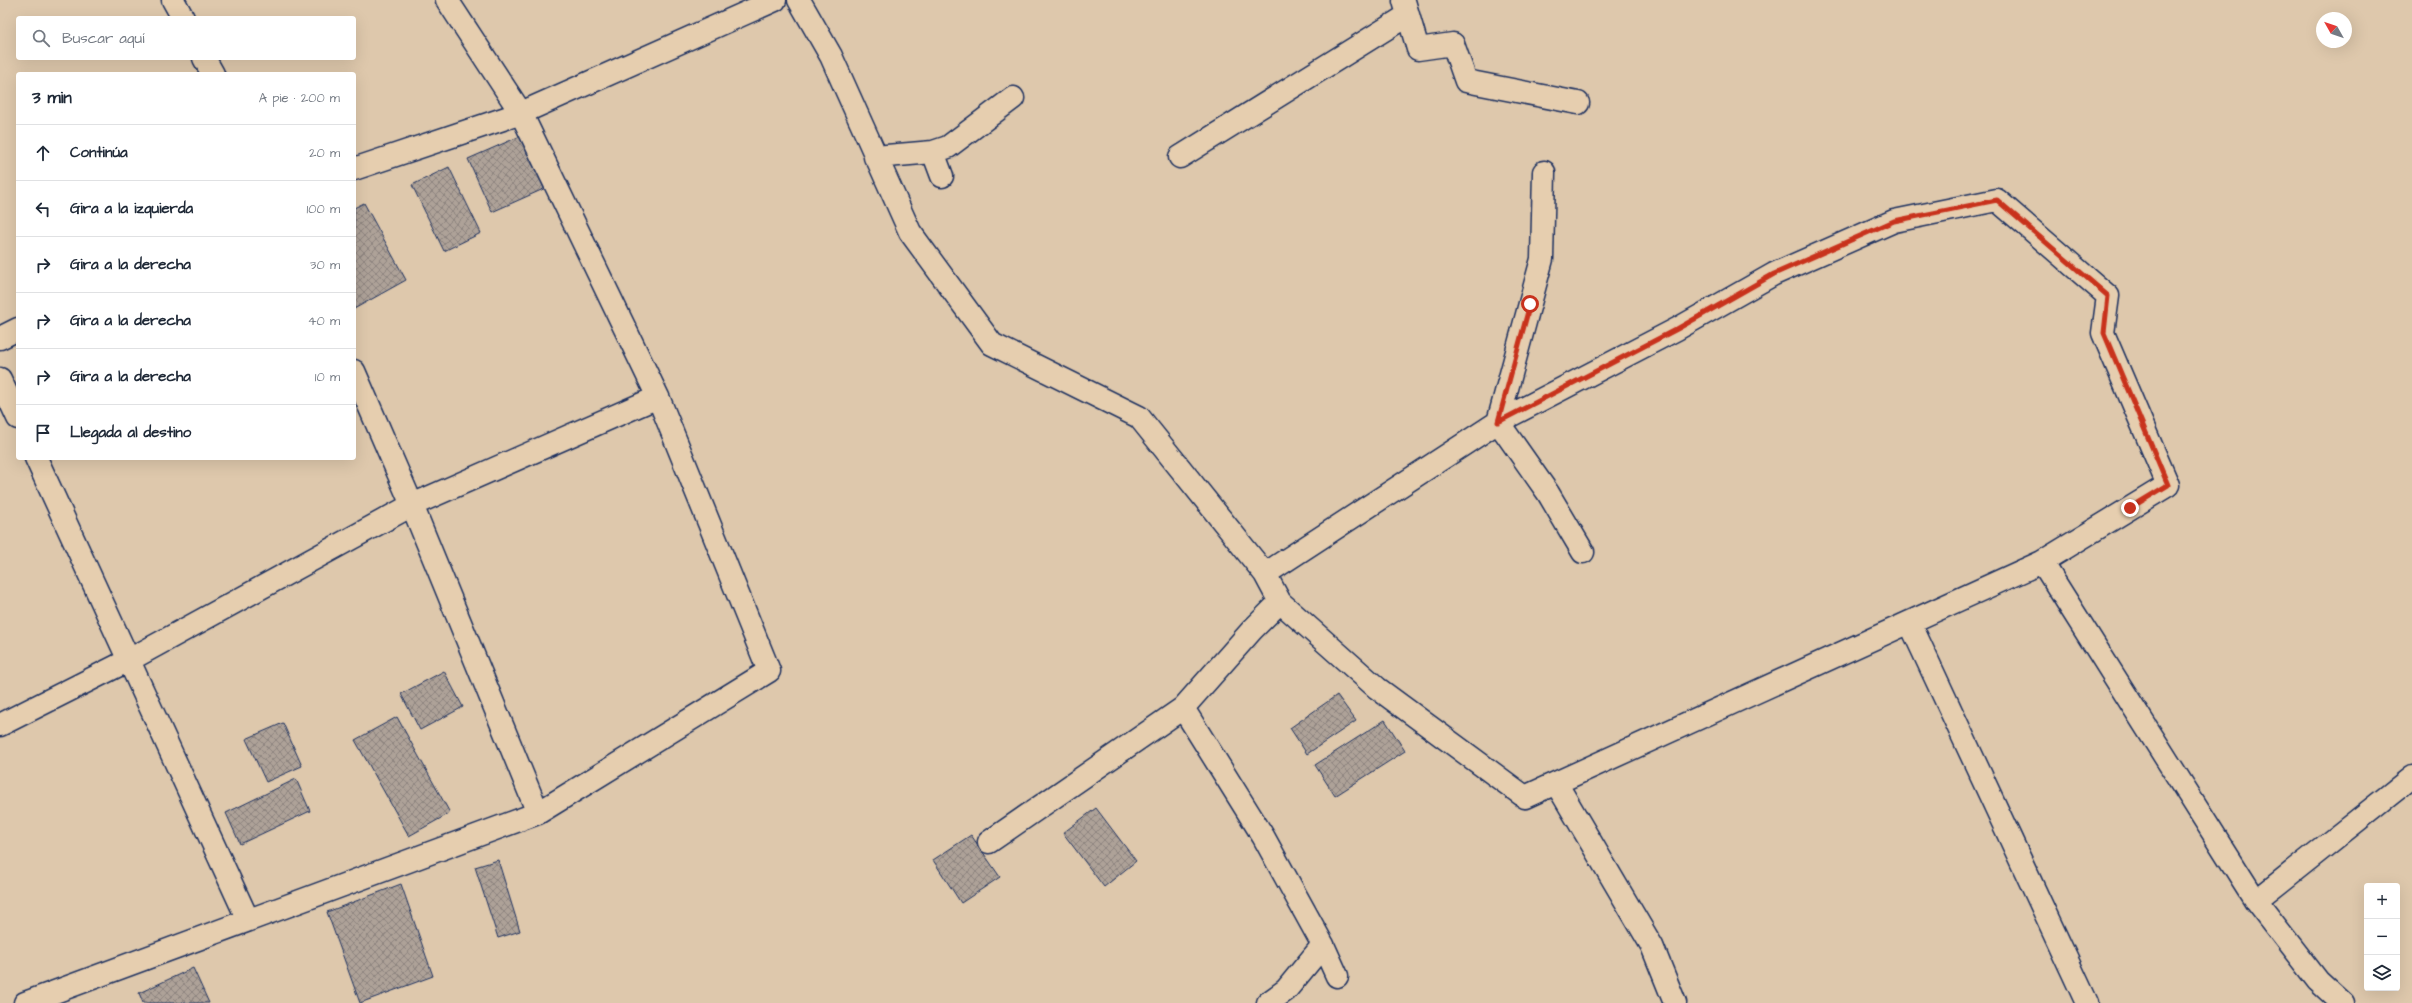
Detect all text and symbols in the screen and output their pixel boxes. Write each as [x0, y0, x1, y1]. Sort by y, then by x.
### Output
north arrow [2316, 12, 2352, 48]
search box [16, 16, 356, 60]
icon: search [30, 27, 52, 49]
text: Buscar aquí [62, 28, 144, 49]
text: 3 min [32, 86, 72, 110]
text: A pie · 200 m [259, 89, 340, 107]
icon: ahead [32, 142, 54, 164]
text: Continúa [70, 142, 128, 163]
text: 20 m [309, 144, 340, 162]
icon: left [32, 198, 54, 220]
text: Gira a la izquierda [70, 198, 193, 219]
text: 100 m [307, 200, 340, 218]
icon: right [32, 254, 54, 276]
text: Gira a la derecha [70, 254, 191, 275]
text: 30 m [310, 256, 340, 274]
route start [1521, 295, 1539, 313]
icon: right [32, 310, 54, 332]
text: Gira a la derecha [70, 310, 191, 331]
text: 40 m [308, 312, 340, 330]
icon: right [32, 366, 54, 388]
text: Gira a la derecha [70, 366, 191, 387]
text: 10 m [315, 368, 340, 386]
icon: arrive [32, 422, 54, 444]
text: Llegada al destino [70, 422, 191, 443]
route end [2121, 499, 2139, 517]
map controls [2364, 883, 2400, 991]
button: + [2364, 883, 2400, 919]
button: − [2364, 919, 2400, 955]
button: layers [2364, 955, 2400, 991]

